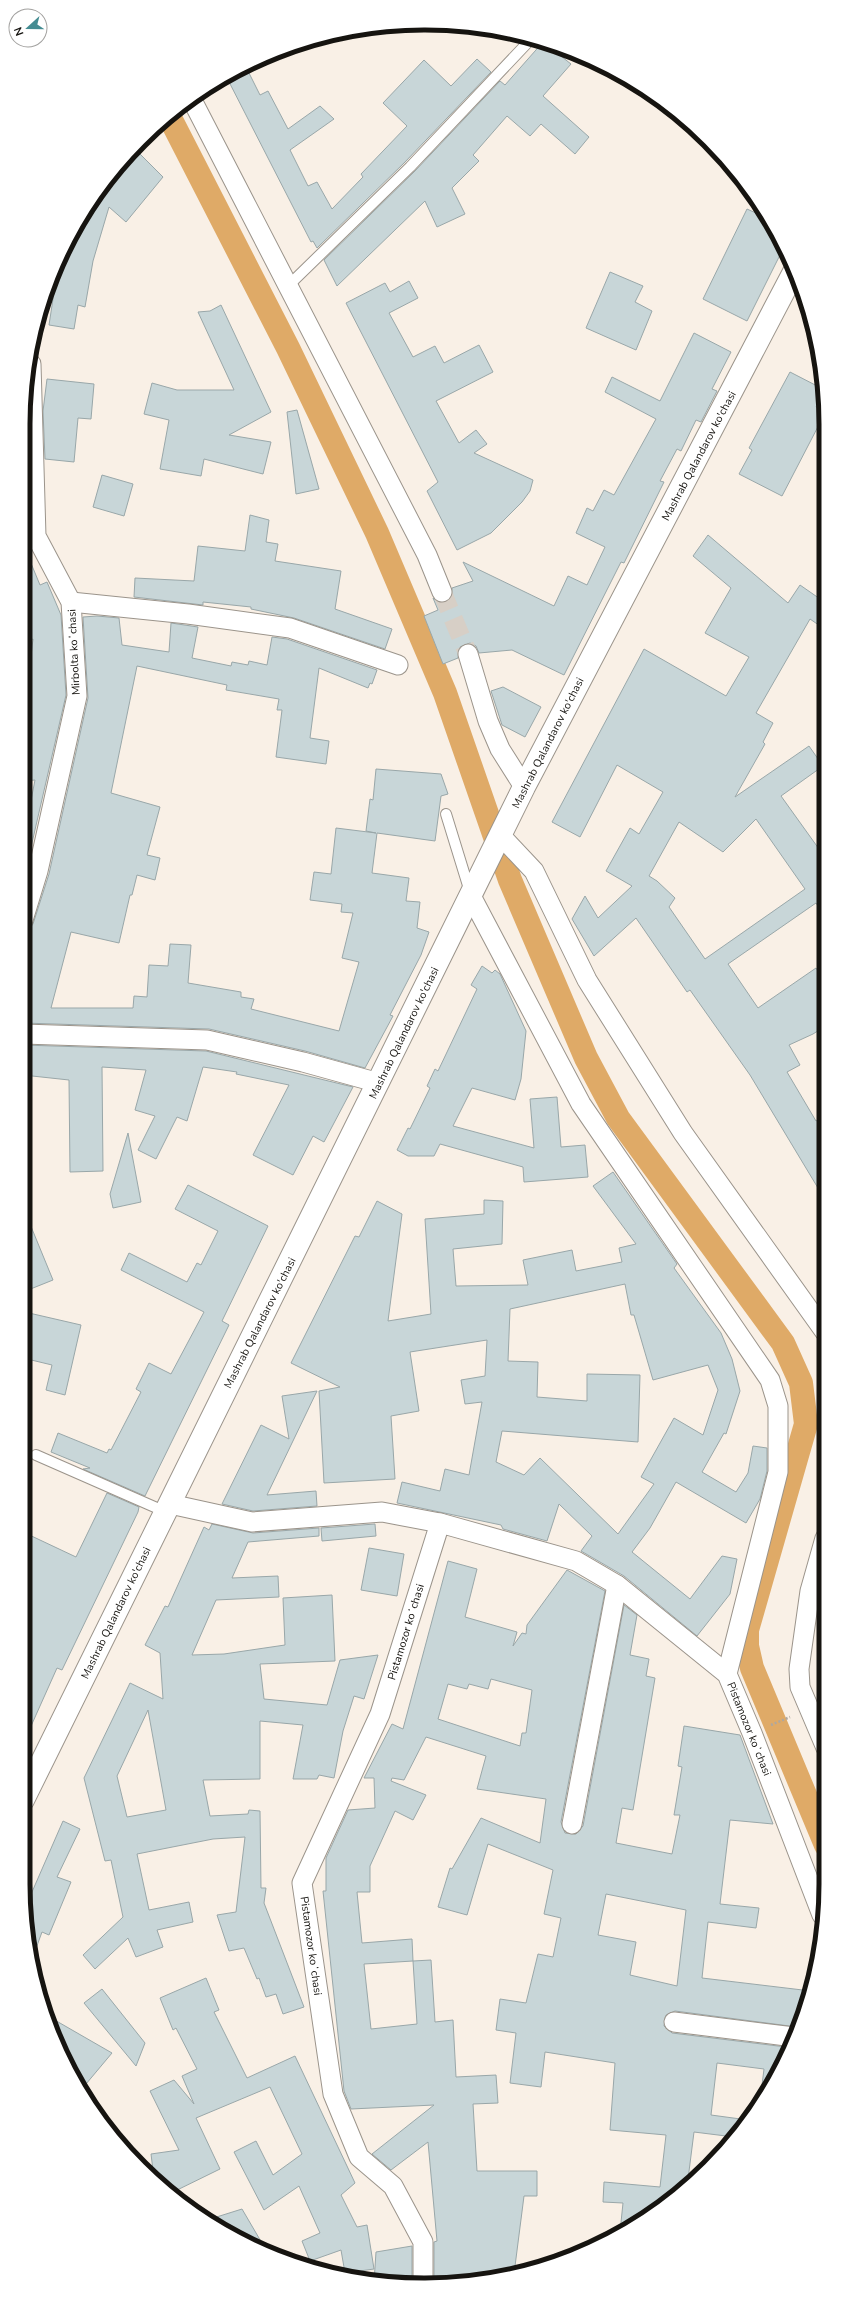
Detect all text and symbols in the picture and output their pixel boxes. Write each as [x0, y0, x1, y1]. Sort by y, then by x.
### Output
north arrow [8, 8, 48, 48]
text: N [11, 25, 28, 38]
street label: Mashrab Qalandarov ko'chasi [658, 389, 740, 523]
street label: Mirbolta koʻchasi [64, 609, 84, 695]
street label: Mashrab Qalandarov ko'chasi [508, 675, 588, 811]
street label: Mashrab Qalandarov ko'chasi [366, 965, 442, 1101]
street label: Mashrab Qalandarov ko'chasi [220, 1255, 300, 1391]
street label: Mashrab Qalandarov ko'chasi [78, 1545, 154, 1681]
street label: Pistamozor koʻchasi [384, 1582, 428, 1682]
street label: Pistamozor koʻchasi [723, 1680, 775, 1778]
street label: Pistamozor koʻchasi [297, 1896, 325, 1996]

